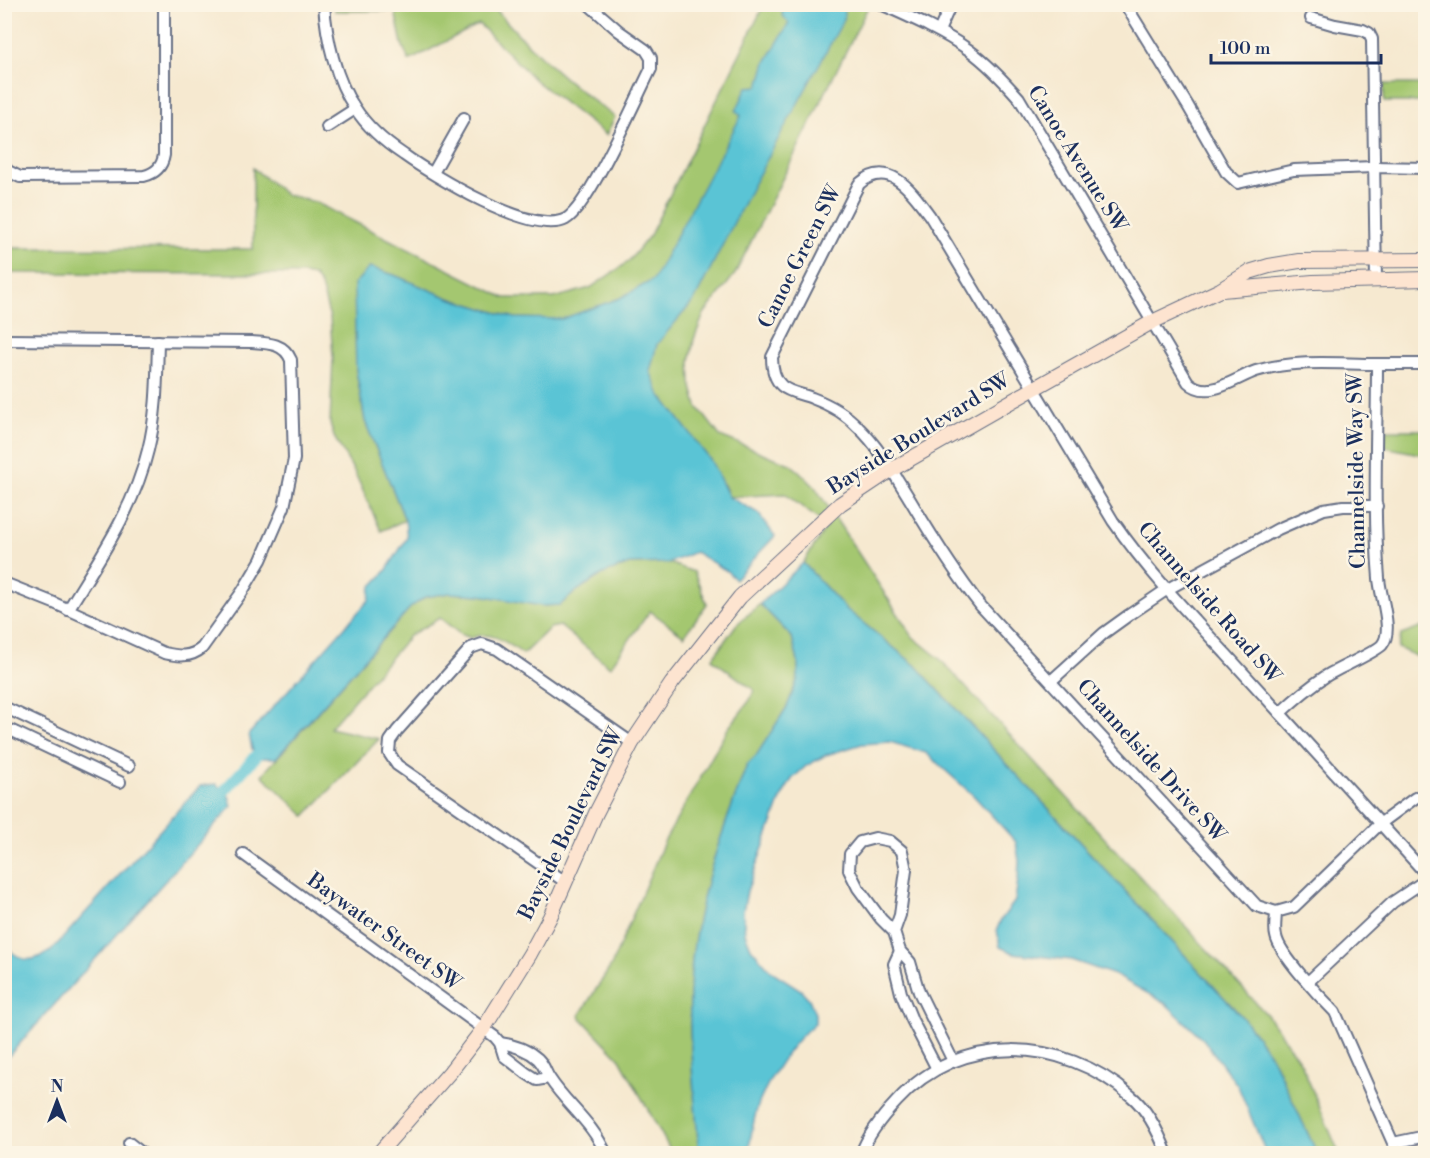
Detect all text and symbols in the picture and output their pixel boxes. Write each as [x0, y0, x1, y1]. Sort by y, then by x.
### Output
scale bar [1211, 27, 1380, 65]
text: 100 m [1220, 37, 1271, 60]
street label: Canoe Avenue SW [1021, 81, 1133, 238]
street label: Canoe Green SW [753, 180, 848, 333]
street label: Bayside Boulevard SW [822, 367, 1016, 501]
street label: Channelside Way SW [1342, 372, 1372, 569]
street label: Channelside Road SW [1132, 517, 1287, 690]
street label: Channelside Drive SW [1071, 674, 1232, 849]
street label: Bayside Boulevard SW [513, 723, 629, 925]
street label: Baywater Street SW [301, 867, 467, 997]
north arrow [27, 1071, 87, 1131]
text: N [51, 1077, 64, 1097]

